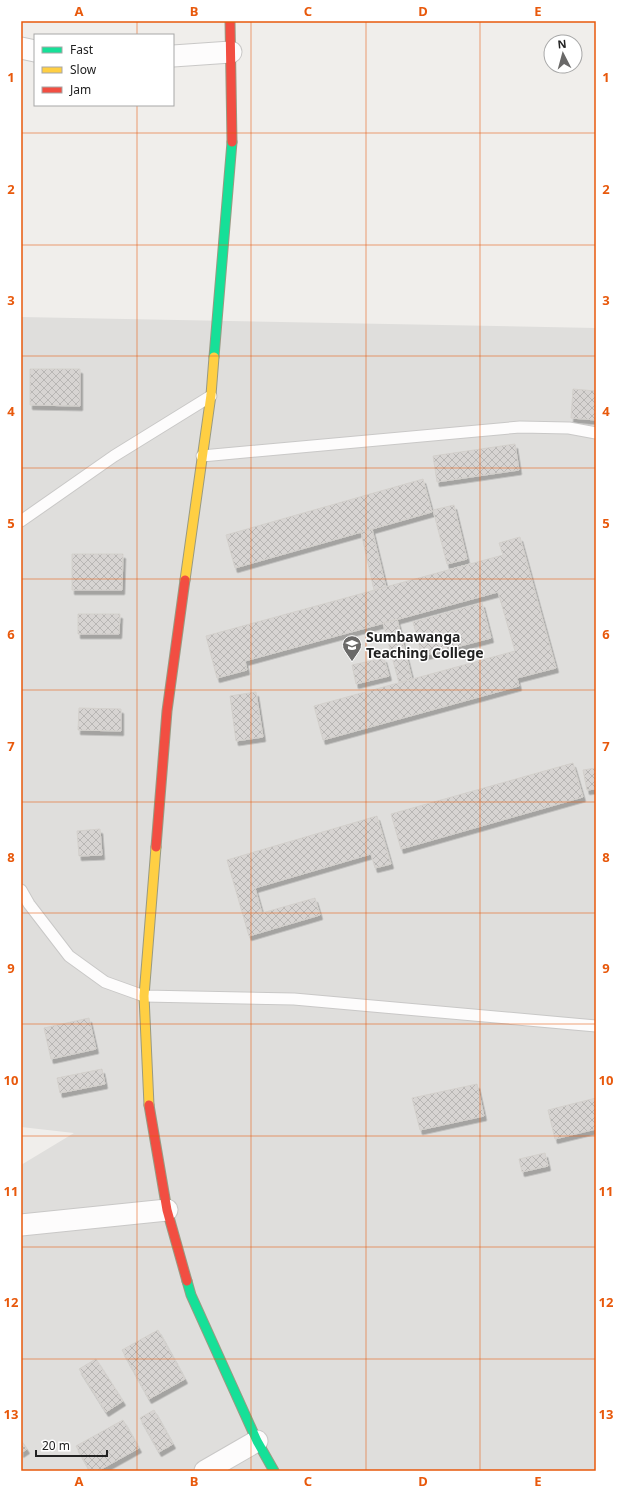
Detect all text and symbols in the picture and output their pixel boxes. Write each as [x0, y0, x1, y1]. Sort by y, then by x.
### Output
text: A [75, 2, 84, 20]
text: B [190, 2, 198, 20]
text: C [304, 2, 312, 20]
text: D [418, 2, 428, 20]
text: E [534, 2, 542, 20]
legend [34, 34, 174, 106]
north arrow [543, 34, 583, 74]
text: N [557, 36, 567, 51]
text: Fast [70, 41, 94, 58]
text: Slow [70, 61, 97, 78]
text: 1 [7, 68, 15, 86]
text: 1 [602, 68, 610, 86]
text: Jam [69, 81, 91, 98]
text: 2 [7, 180, 15, 198]
text: 2 [602, 180, 610, 198]
text: 3 [7, 291, 15, 309]
text: 3 [602, 291, 610, 309]
text: 4 [7, 402, 15, 420]
text: 4 [602, 402, 610, 420]
text: 5 [7, 514, 15, 532]
text: 5 [602, 514, 610, 532]
text: 6 [7, 625, 15, 643]
text: 6 [602, 625, 610, 643]
place label: Sumbawanga Teaching College [366, 627, 484, 662]
school or university icon: Sumbawanga Teaching College [341, 634, 363, 662]
text: 7 [7, 737, 15, 755]
text: 7 [602, 737, 610, 755]
text: 8 [7, 848, 15, 866]
text: 8 [602, 848, 610, 866]
text: 9 [7, 959, 15, 977]
text: 9 [602, 959, 610, 977]
text: 10 [4, 1071, 18, 1089]
text: 10 [599, 1071, 613, 1089]
text: 11 [4, 1182, 18, 1200]
text: 11 [599, 1182, 613, 1200]
text: 12 [4, 1293, 18, 1311]
text: 12 [599, 1293, 613, 1311]
text: 13 [4, 1405, 18, 1423]
text: 13 [599, 1405, 613, 1423]
scale bar [36, 1432, 107, 1458]
text: 20 m [42, 1437, 70, 1454]
text: A [75, 1472, 84, 1490]
text: B [190, 1472, 198, 1490]
text: C [304, 1472, 312, 1490]
text: D [418, 1472, 428, 1490]
text: E [534, 1472, 542, 1490]

